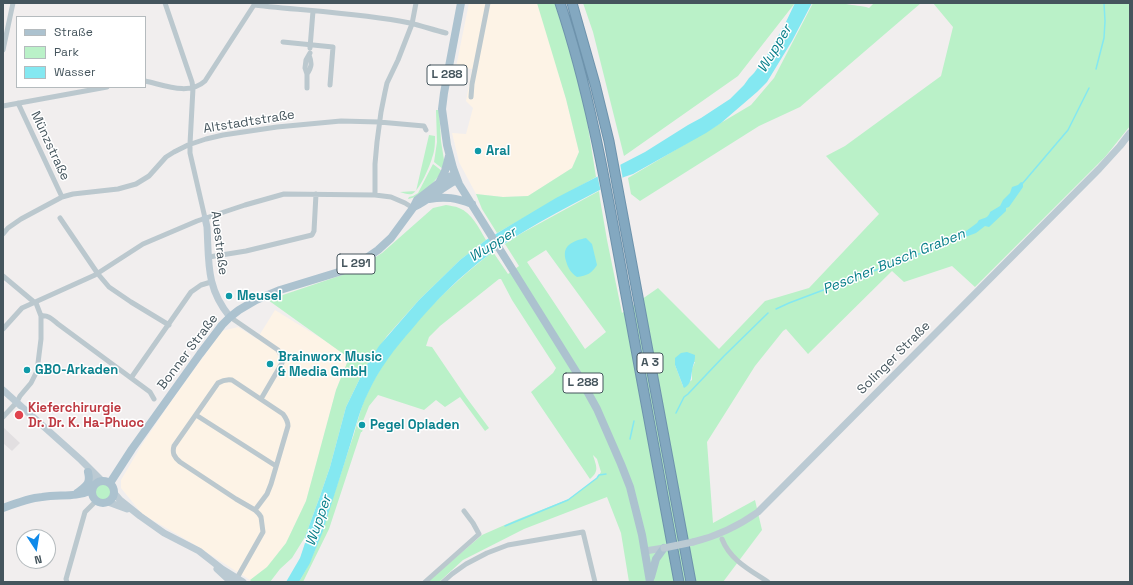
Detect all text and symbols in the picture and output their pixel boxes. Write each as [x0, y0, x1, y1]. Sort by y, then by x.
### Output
legend [16, 16, 146, 88]
water label: Wupper [754, 22, 796, 76]
text: Straße [54, 24, 93, 40]
text: Park [54, 44, 79, 60]
text: Wasser [54, 64, 96, 80]
road number: L 288 [427, 65, 467, 85]
street label: Altstadtstraße [202, 107, 296, 137]
street label: Münzstraße [27, 109, 73, 183]
place label: Aral [486, 143, 510, 159]
marker: Aral [473, 146, 483, 156]
street label: Auestraße [207, 210, 231, 276]
water label: Wupper [466, 224, 520, 266]
water label: Pescher Busch Graben [820, 226, 968, 298]
road number: L 291 [337, 254, 375, 274]
place label: Meusel [237, 288, 282, 304]
marker: Meusel [224, 291, 234, 301]
street label: Bonner Straße [155, 311, 221, 393]
street label: Solinger Straße [854, 318, 934, 398]
place label: Brainworx Music & Media GmbH [278, 349, 382, 380]
road number: A 3 [637, 353, 663, 373]
marker: Brainworx Music & Media GmbH [265, 359, 275, 369]
place label: GBO-Arkaden [35, 362, 118, 378]
marker: GBO-Arkaden [22, 365, 32, 375]
road number: L 288 [563, 373, 603, 393]
place label: Kieferchirurgie Dr. Dr. K. Ha-Phuoc [28, 400, 144, 431]
marker: Kieferchirurgie Dr. Dr. K. Ha-Phuoc [13, 409, 25, 421]
place label: Pegel Opladen [370, 417, 459, 433]
marker: Pegel Opladen [357, 420, 367, 430]
water label: Wupper [303, 494, 335, 548]
north arrow [16, 529, 56, 569]
text: N [33, 552, 43, 567]

